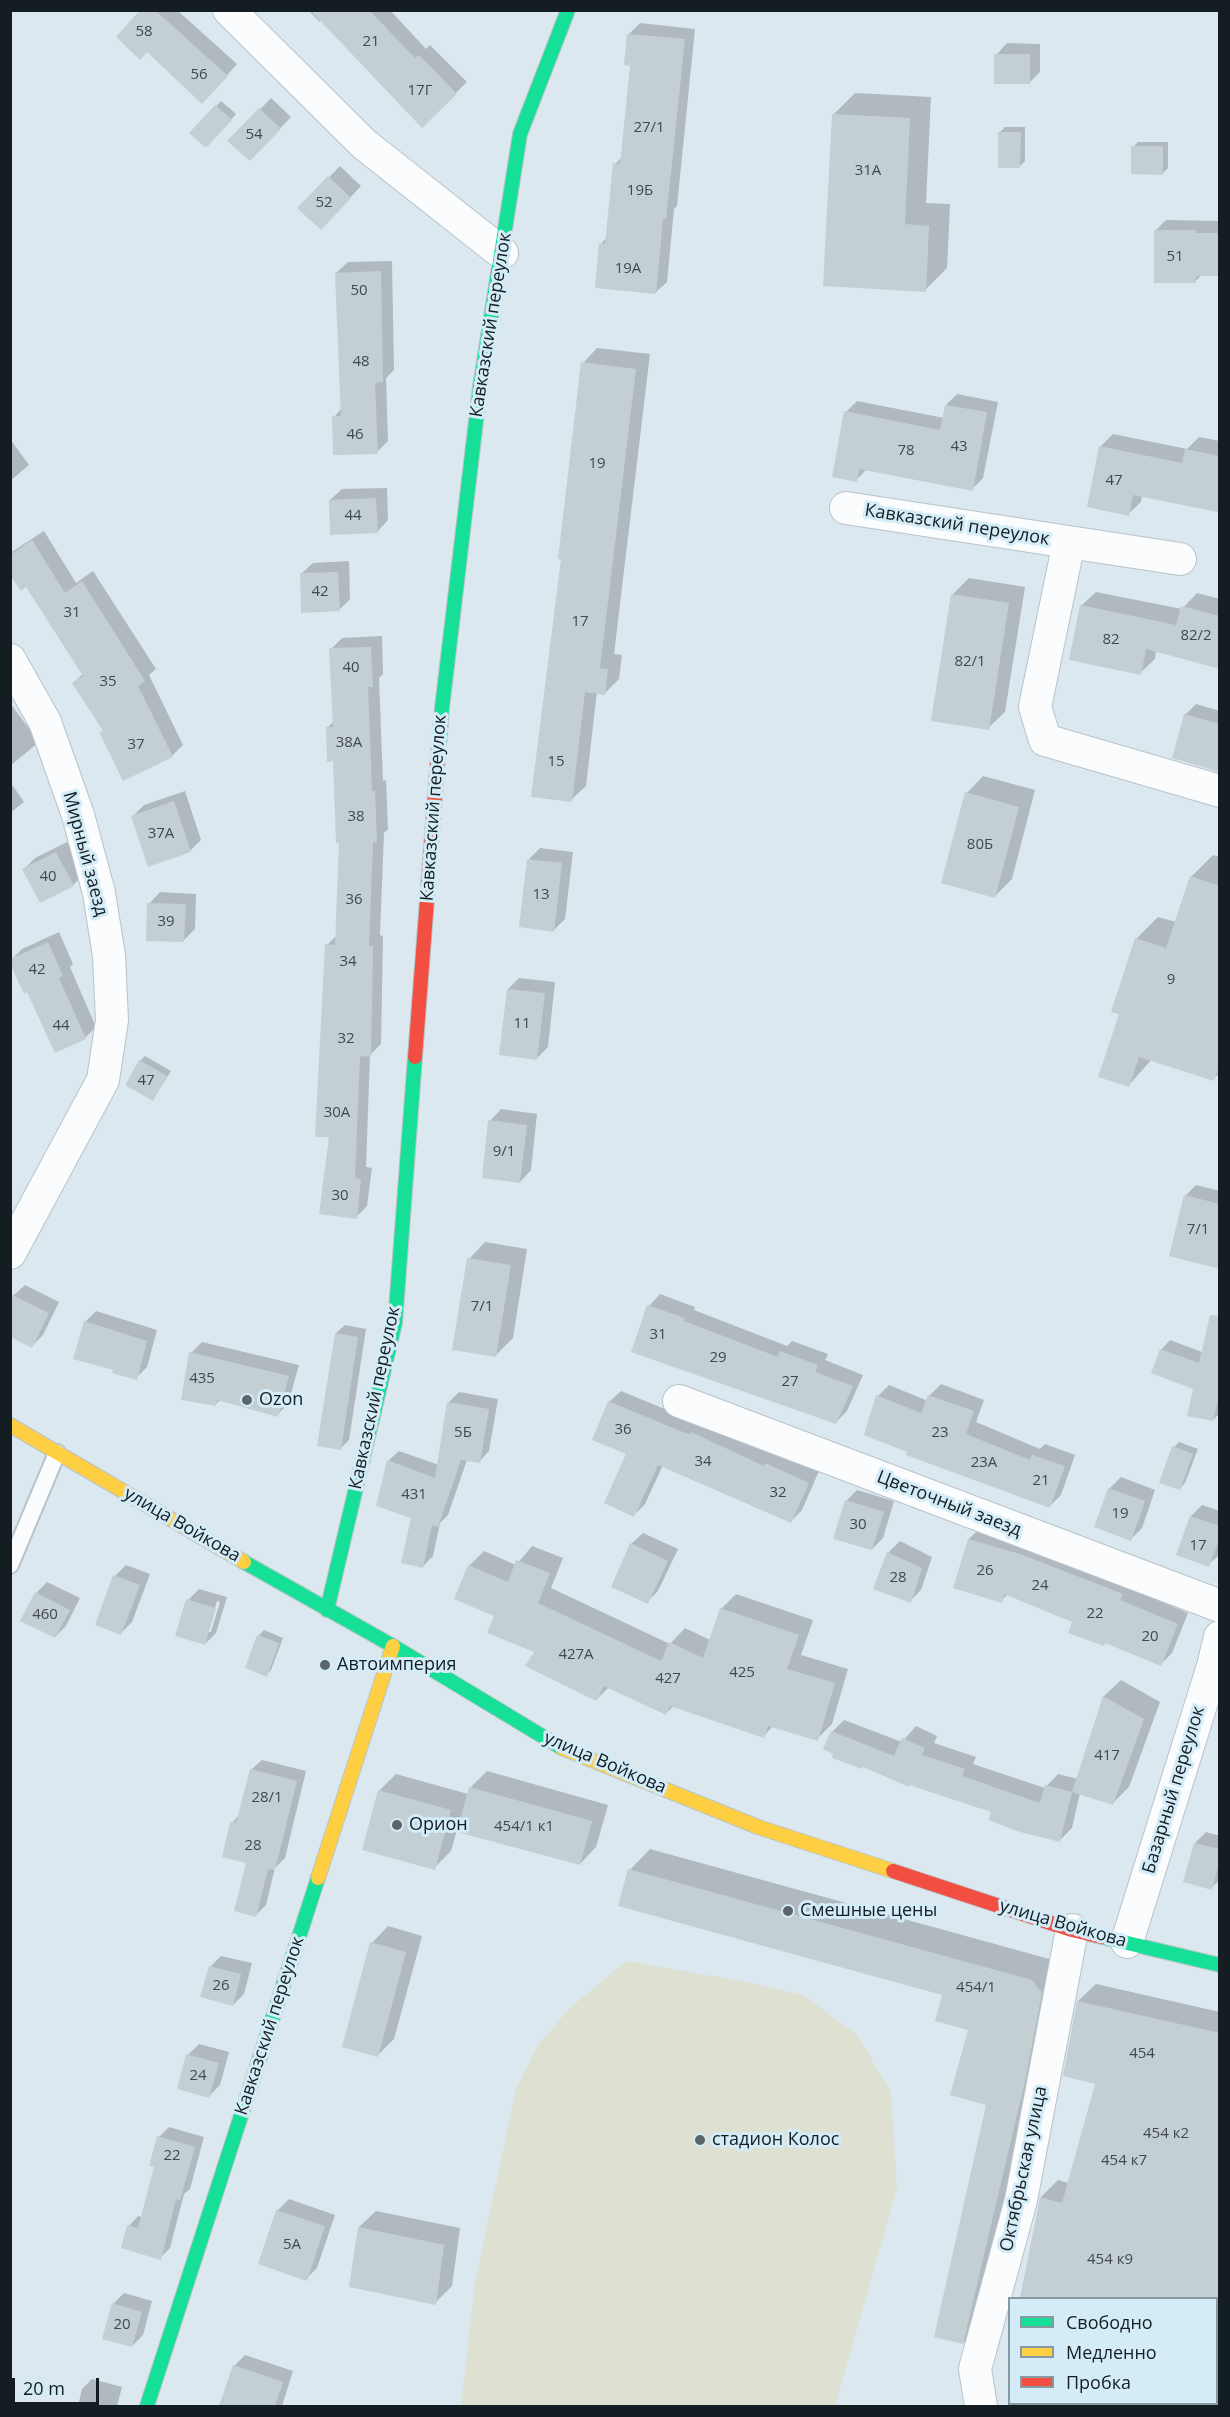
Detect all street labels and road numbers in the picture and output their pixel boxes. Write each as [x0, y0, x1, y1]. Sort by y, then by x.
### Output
street label: Кавказский переулок [466, 231, 516, 419]
street label: Кавказский переулок [863, 500, 1051, 550]
street label: Кавказский переулок [417, 714, 451, 902]
street label: Мирный заезд [58, 789, 112, 919]
street label: Кавказский переулок [345, 1304, 405, 1492]
street label: Цветочный заезд [874, 1466, 1024, 1542]
street label: улица Войкова [120, 1483, 244, 1567]
street label: Базарный переулок [1138, 1704, 1210, 1876]
street label: улица Войкова [540, 1727, 670, 1799]
street label: улица Войкова [997, 1896, 1129, 1952]
street label: Кавказский переулок [231, 1934, 309, 2118]
street label: Октябрьская улица [996, 2084, 1052, 2254]

